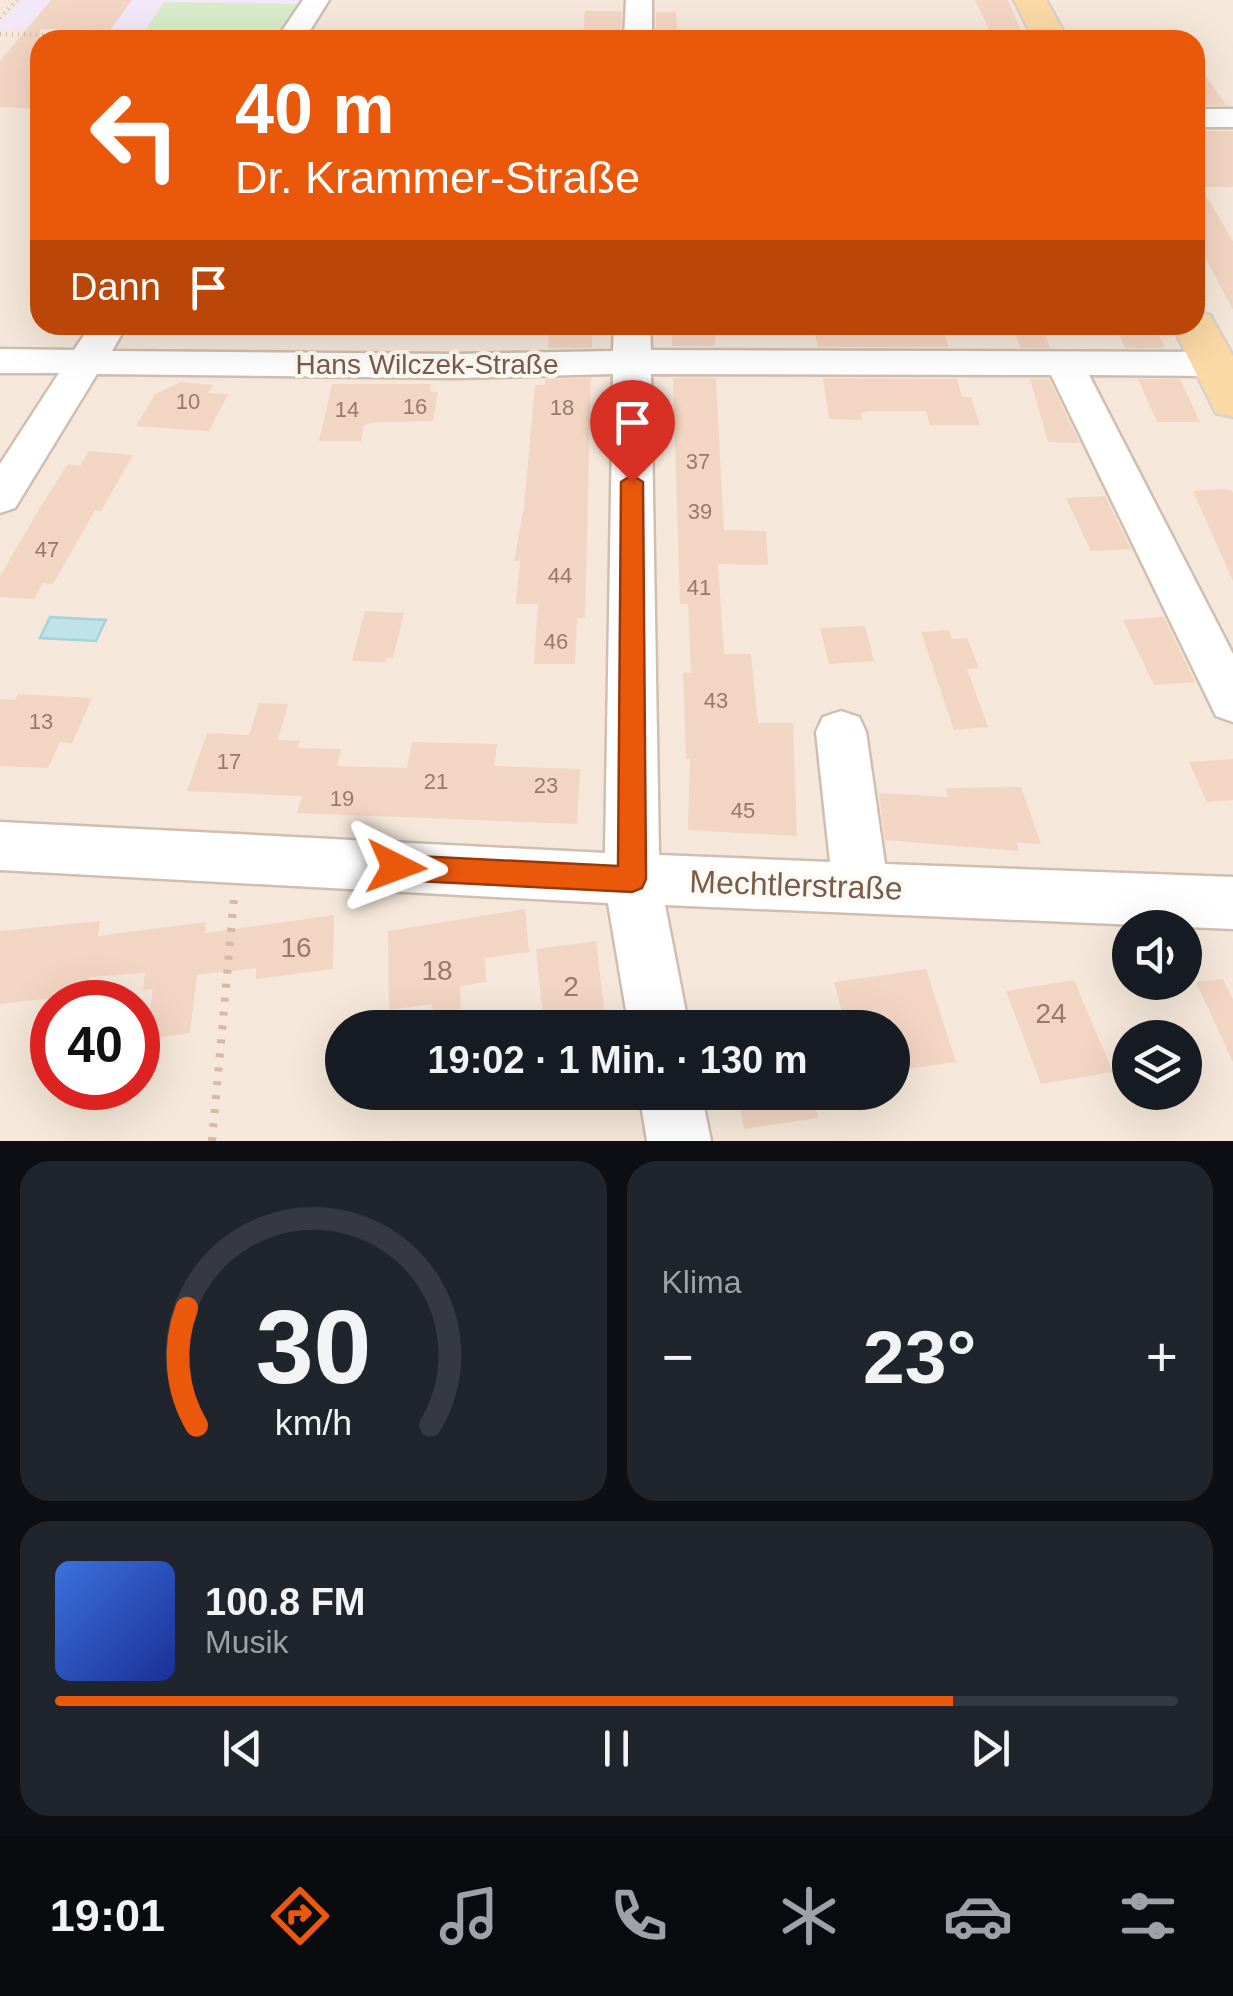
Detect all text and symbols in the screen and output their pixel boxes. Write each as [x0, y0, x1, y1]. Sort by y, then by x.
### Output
icon: left [70, 70, 200, 200]
text: 40 m [235, 70, 395, 148]
text: Dr. Krammer-Straße [235, 152, 640, 203]
icon: arrive [181, 260, 236, 315]
text: Dann [70, 266, 161, 308]
street label: Hans Wilczek-Straße [296, 349, 558, 380]
pin [590, 380, 675, 483]
house number: 10 [176, 389, 200, 414]
house number: 16 [403, 394, 427, 419]
house number: 18 [550, 395, 574, 420]
icon: arrive [605, 395, 660, 450]
house number: 14 [335, 397, 359, 422]
house number: 37 [686, 449, 710, 474]
house number: 39 [688, 499, 712, 524]
house number: 47 [35, 537, 59, 562]
house number: 44 [548, 563, 572, 588]
house number: 41 [687, 575, 711, 600]
house number: 46 [544, 629, 568, 654]
house number: 43 [704, 688, 728, 713]
house number: 13 [29, 709, 53, 734]
house number: 17 [217, 749, 241, 774]
house number: 21 [424, 769, 448, 794]
house number: 23 [534, 773, 558, 798]
house number: 19 [330, 786, 354, 811]
house number: 45 [731, 798, 755, 823]
position arrow [344, 815, 448, 919]
street label: Mechtlerstraße [689, 863, 903, 907]
map controls [1112, 910, 1202, 1110]
button: sound [1112, 910, 1202, 1000]
house number: 16 [280, 932, 312, 963]
house number: 18 [421, 955, 453, 986]
house number: 2 [563, 971, 579, 1002]
speed limit sign: 40 [30, 980, 160, 1110]
house number: 24 [1035, 998, 1067, 1029]
button: layers [1112, 1020, 1202, 1110]
text: 19:02 · 1 Min. · 130 m [427, 1039, 808, 1081]
text: Klima [662, 1264, 742, 1300]
text: 30 [255, 1289, 371, 1405]
text: 23° [863, 1315, 976, 1399]
text: − [662, 1326, 694, 1388]
text: + [1146, 1326, 1178, 1388]
text: km/h [275, 1403, 352, 1443]
text: 100.8 FM [205, 1581, 366, 1623]
text: Musik [205, 1624, 289, 1660]
icon: previous [215, 1721, 270, 1776]
icon: pause [589, 1721, 644, 1776]
icon: next [963, 1721, 1018, 1776]
icon: directions [265, 1881, 335, 1951]
icon: music [434, 1881, 504, 1951]
icon: phone [604, 1881, 674, 1951]
icon: climate [774, 1881, 844, 1951]
icon: car [943, 1881, 1013, 1951]
icon: filters [1113, 1881, 1183, 1951]
text: 19:01 [50, 1890, 165, 1941]

